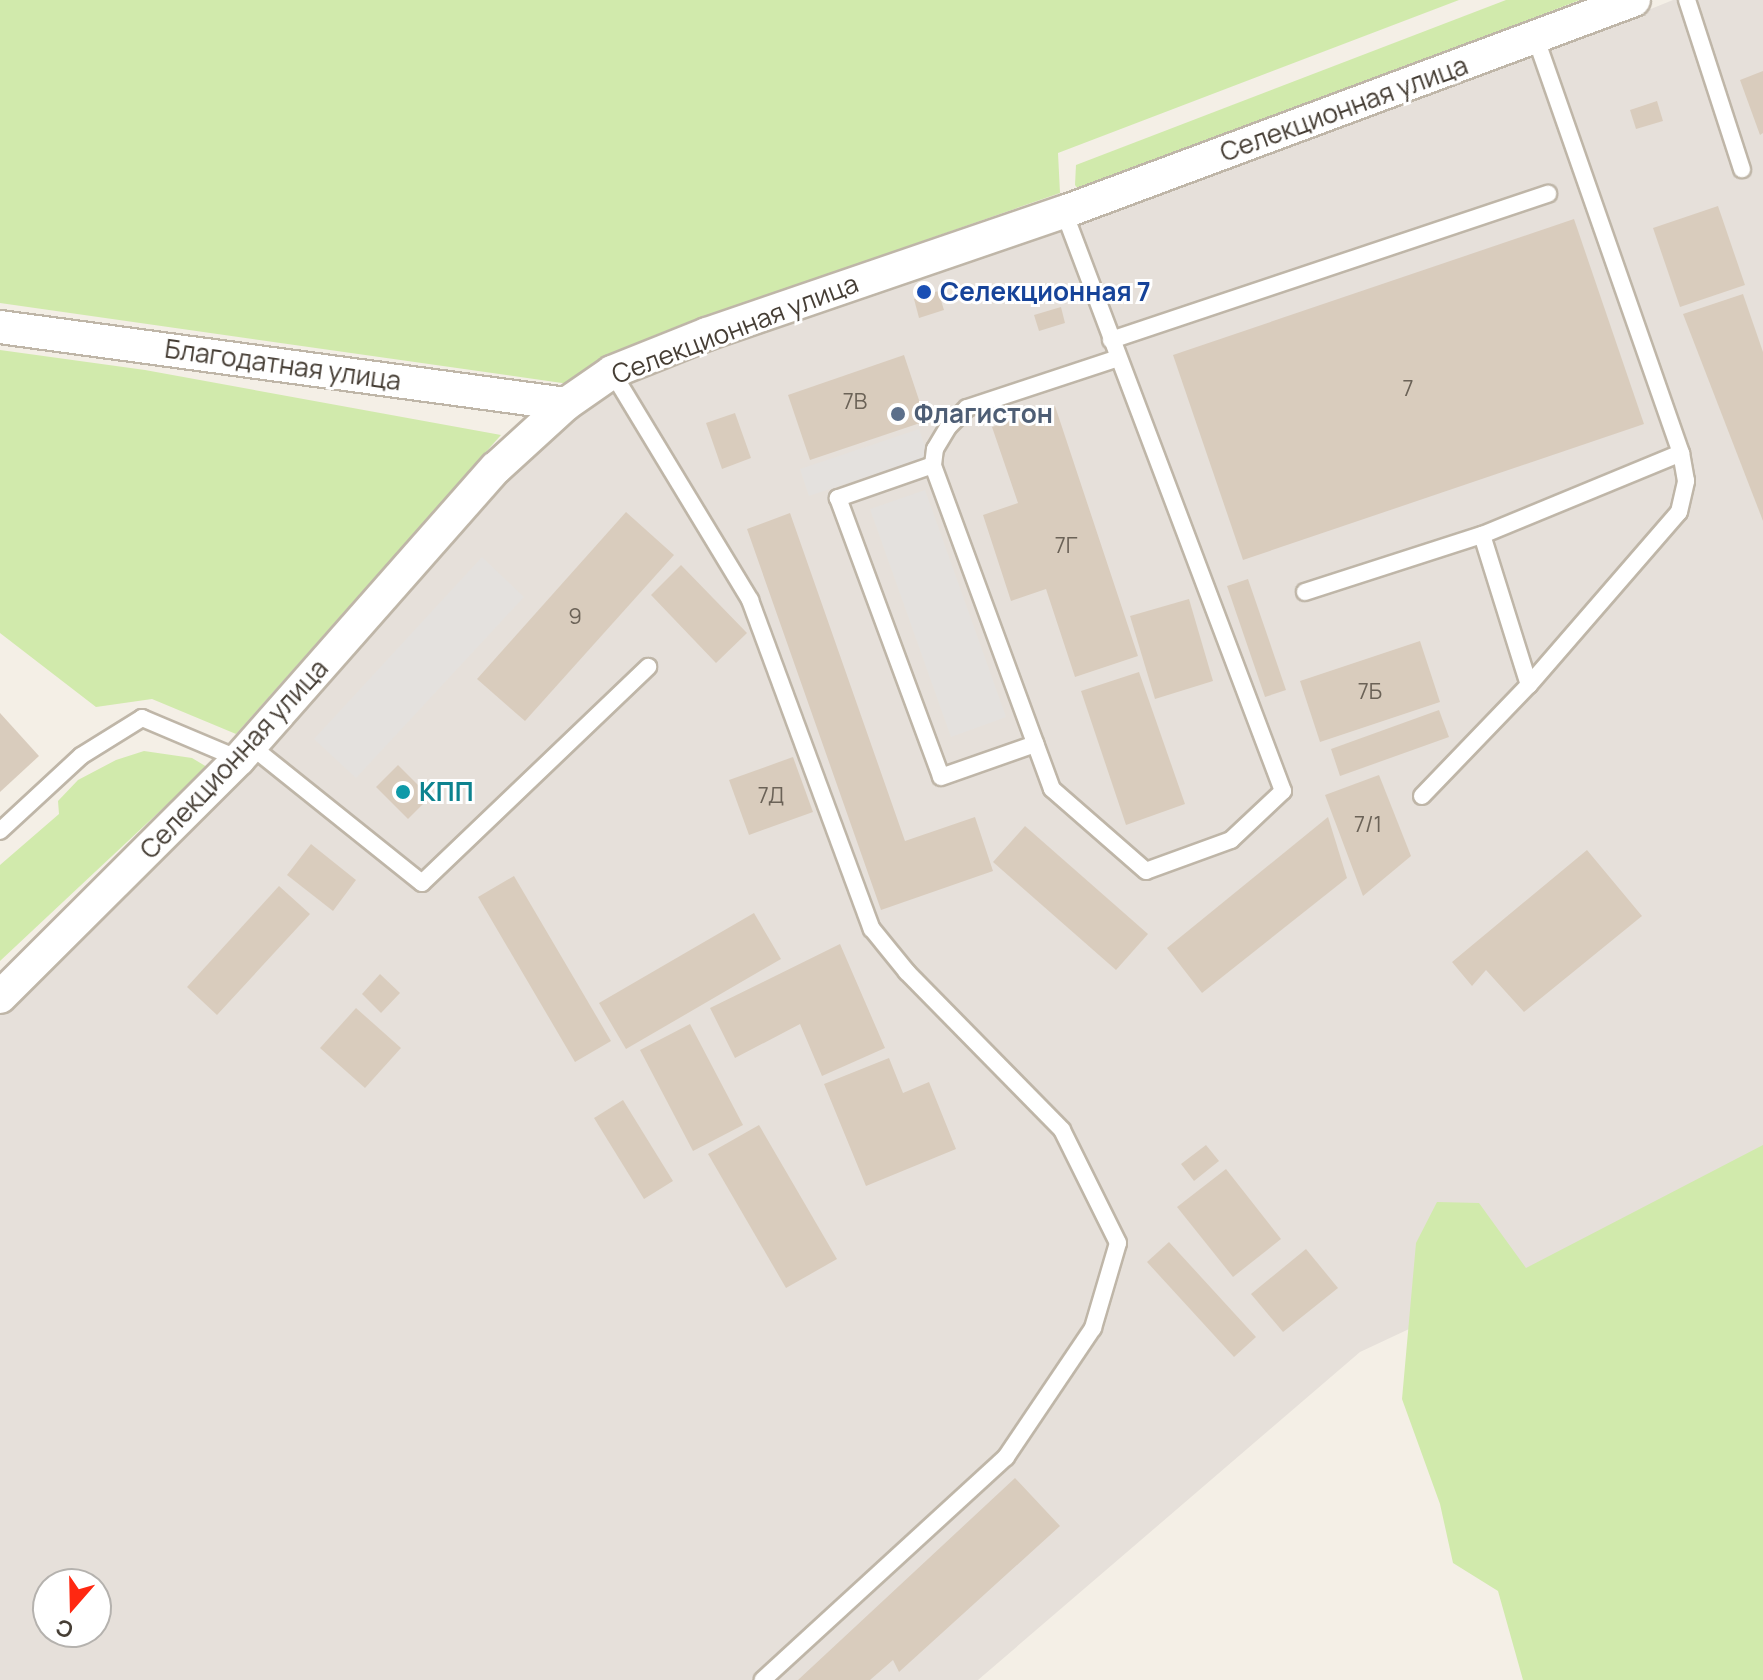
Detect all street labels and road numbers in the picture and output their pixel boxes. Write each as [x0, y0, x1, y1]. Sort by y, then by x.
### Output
street label: Селекционная улица [1216, 50, 1472, 168]
street label: Селекционная улица [607, 268, 863, 390]
street label: Благодатная улица [163, 333, 403, 397]
street label: Селекционная улица [133, 653, 335, 865]

